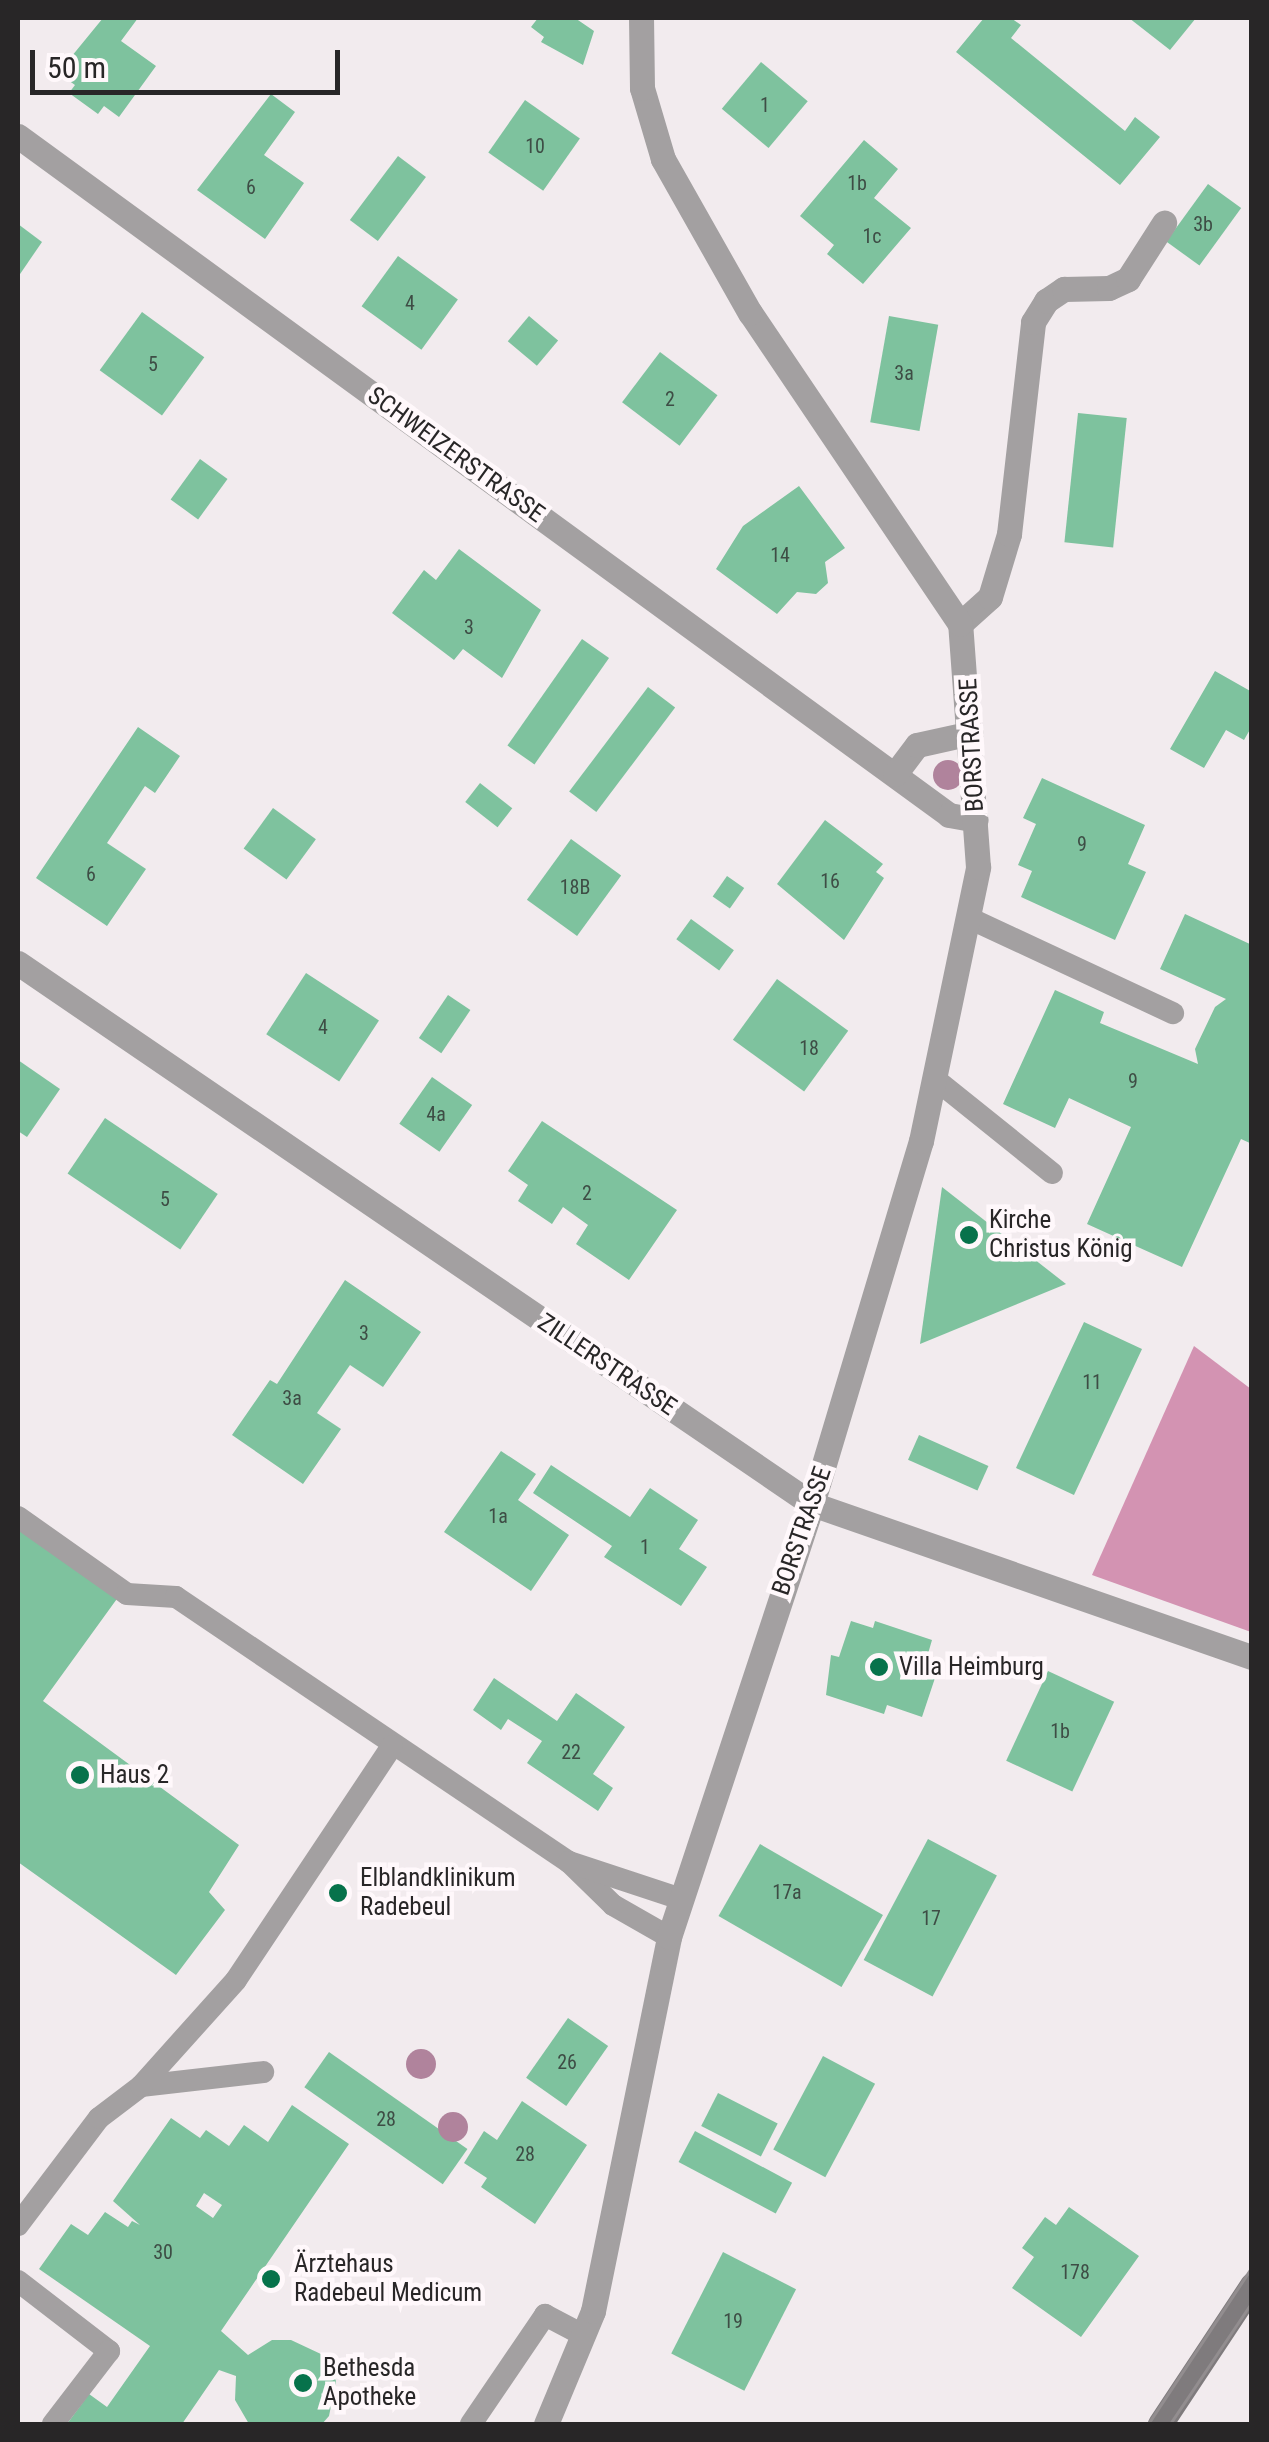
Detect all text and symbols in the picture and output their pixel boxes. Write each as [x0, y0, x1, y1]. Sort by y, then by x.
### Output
scale bar [35, 30, 345, 92]
text: 50 m [47, 50, 106, 85]
house number: 1 [760, 93, 770, 117]
house number: 10 [525, 134, 545, 158]
house number: 1b [847, 171, 867, 195]
house number: 6 [246, 175, 256, 199]
house number: 3b [1193, 212, 1213, 236]
house number: 1c [862, 224, 882, 248]
house number: 4 [405, 291, 415, 315]
house number: 5 [148, 352, 158, 376]
house number: 3a [894, 361, 914, 385]
street label: SCHWEIZERSTRASSE [362, 381, 550, 529]
house number: 2 [665, 387, 675, 411]
house number: 14 [770, 543, 790, 567]
house number: 3 [464, 615, 474, 639]
street label: BORSTRASSE [954, 677, 990, 813]
house number: 9 [1077, 832, 1087, 856]
house number: 6 [86, 862, 96, 886]
house number: 16 [820, 869, 840, 893]
house number: 18B [560, 875, 590, 899]
house number: 4 [318, 1015, 328, 1039]
house number: 18 [799, 1036, 819, 1060]
house number: 9 [1128, 1069, 1138, 1093]
house number: 4a [426, 1102, 446, 1126]
house number: 2 [582, 1181, 592, 1205]
house number: 5 [160, 1187, 170, 1211]
place label: Kirche Christus König [989, 1206, 1133, 1265]
marker: Kirche Christus König [958, 1224, 980, 1246]
street label: ZILLERSTRASSE [532, 1308, 682, 1422]
house number: 3 [359, 1321, 369, 1345]
house number: 11 [1082, 1370, 1102, 1394]
house number: 3a [282, 1386, 302, 1410]
street label: BORSTRASSE [766, 1463, 838, 1599]
house number: 1a [488, 1504, 508, 1528]
house number: 1 [640, 1535, 650, 1559]
place label: Villa Heimburg [899, 1652, 1044, 1682]
marker: Villa Heimburg [868, 1656, 890, 1678]
house number: 1b [1050, 1719, 1070, 1743]
house number: 22 [561, 1740, 581, 1764]
place label: Haus 2 [100, 1760, 169, 1790]
marker: Haus 2 [69, 1764, 91, 1786]
place label: Elblandklinikum Radebeul [360, 1864, 515, 1923]
marker: Elblandklinikum Radebeul [325, 1880, 351, 1906]
house number: 17a [772, 1880, 802, 1904]
house number: 17 [921, 1906, 941, 1930]
house number: 26 [557, 2050, 577, 2074]
house number: 28 [376, 2107, 396, 2131]
house number: 28 [515, 2142, 535, 2166]
house number: 30 [153, 2240, 173, 2264]
place label: Ärztehaus Radebeul Medicum [294, 2250, 482, 2309]
house number: 178 [1060, 2260, 1090, 2284]
marker: Ärztehaus Radebeul Medicum [258, 2266, 284, 2292]
house number: 19 [723, 2309, 743, 2333]
place label: Bethesda Apotheke [323, 2354, 416, 2413]
marker: Bethesda Apotheke [292, 2372, 314, 2394]

